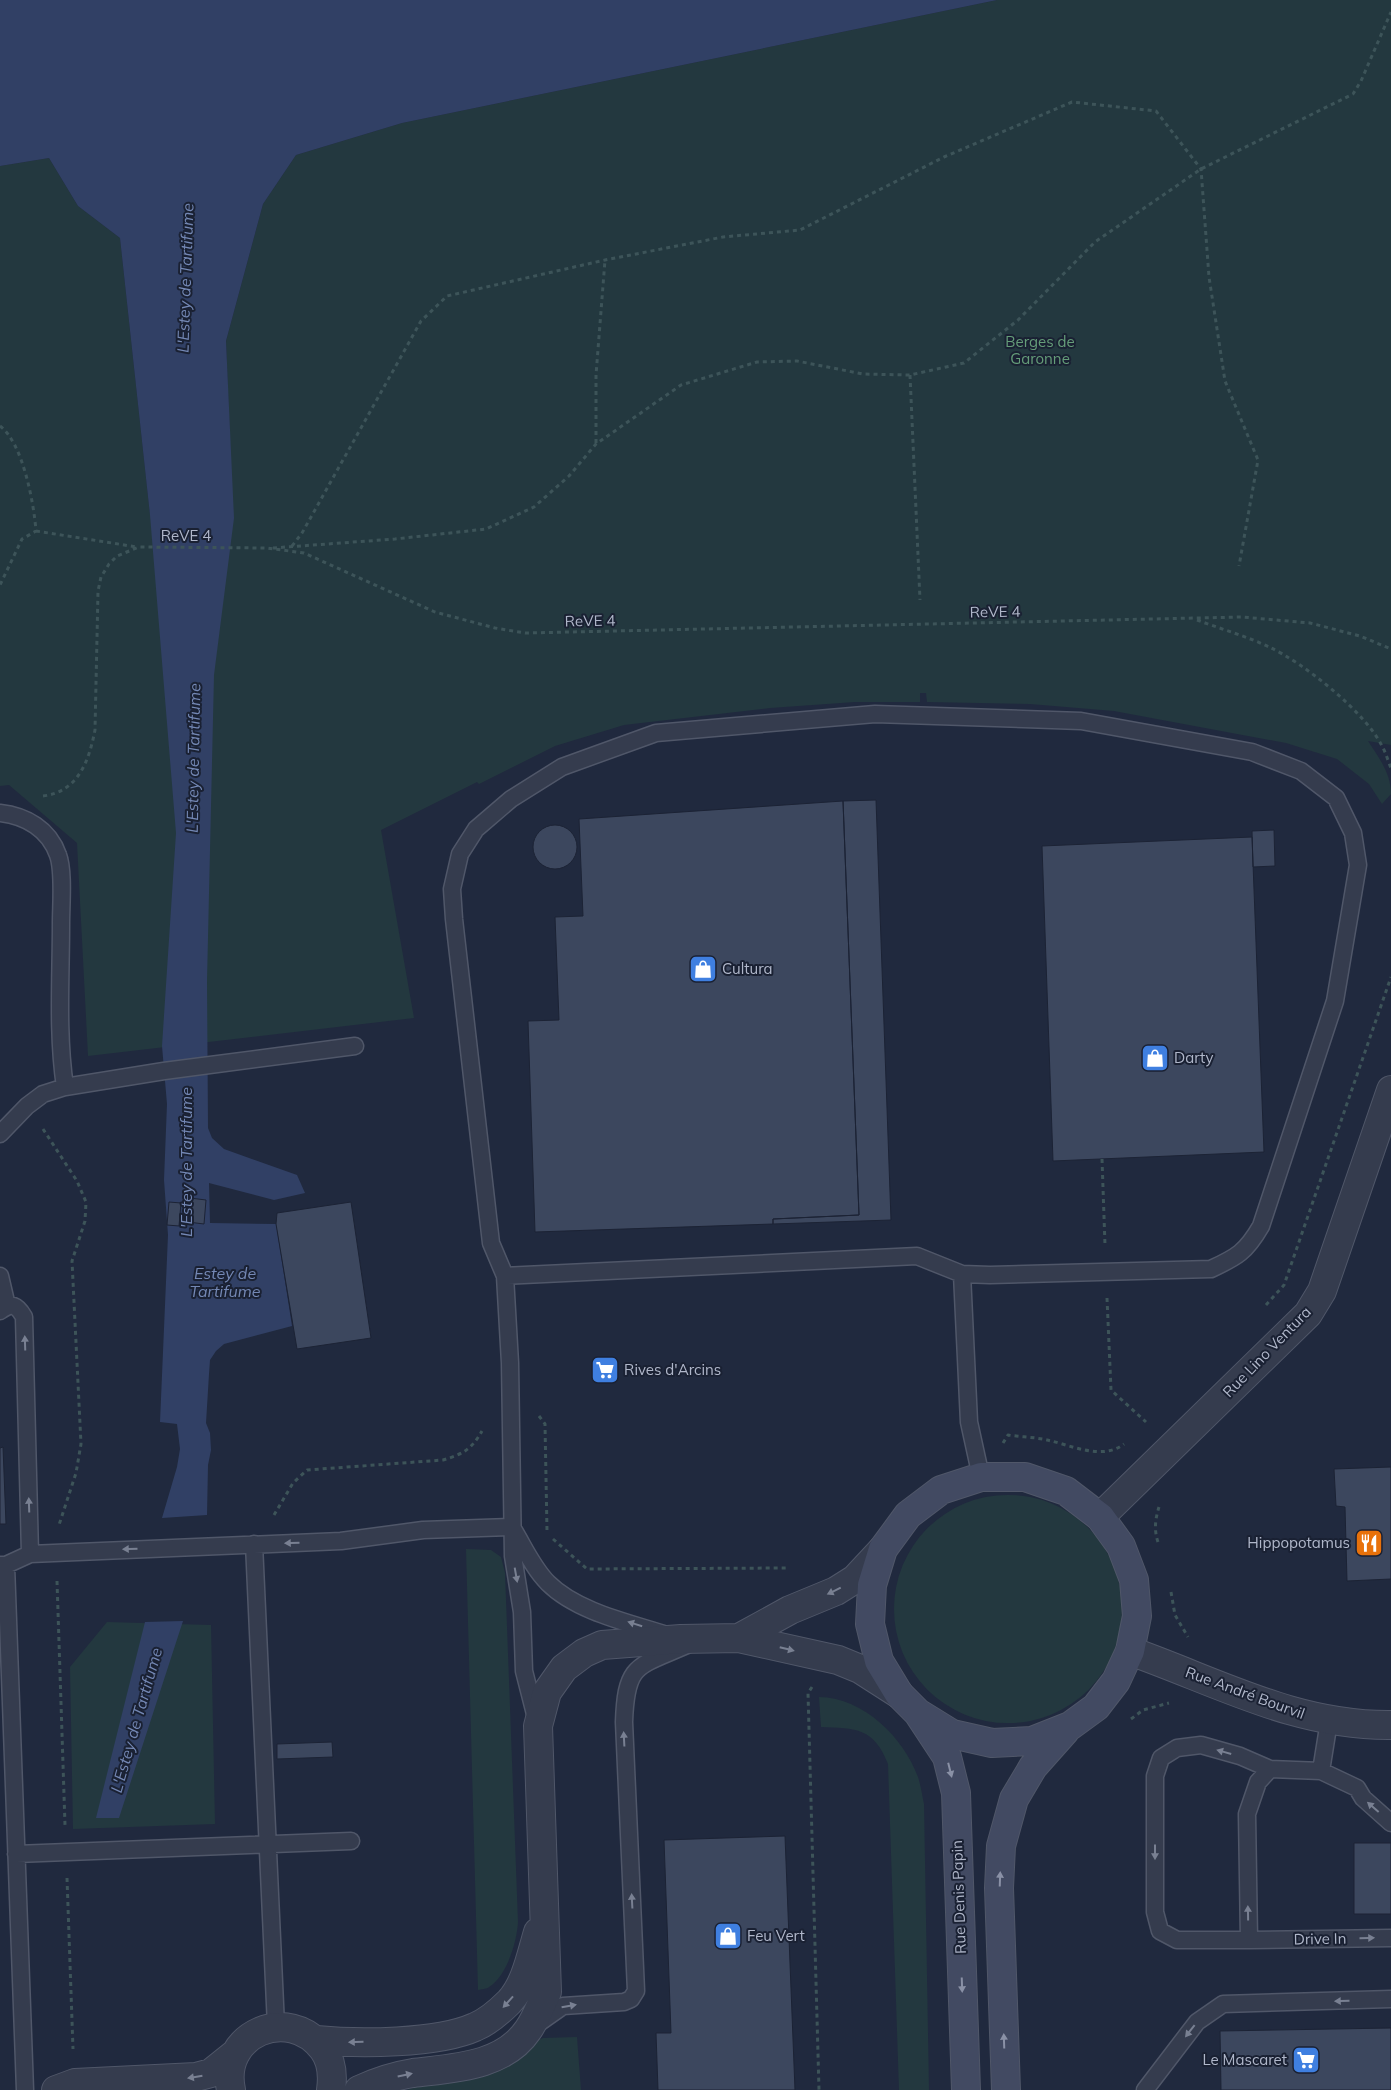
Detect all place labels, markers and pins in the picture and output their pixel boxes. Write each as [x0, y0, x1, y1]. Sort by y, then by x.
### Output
shop icon: Cultura [688, 954, 718, 984]
place label: Cultura [722, 959, 773, 978]
shop icon: Darty [1140, 1043, 1170, 1073]
place label: Darty [1174, 1048, 1213, 1067]
supermarket icon: Rives d'Arcins [590, 1355, 620, 1385]
place label: Rives d'Arcins [624, 1360, 721, 1379]
restaurant icon: Hippopotamus [1354, 1528, 1384, 1558]
place label: Hippopotamus [1247, 1533, 1350, 1552]
shop icon: Feu Vert [713, 1921, 743, 1951]
place label: Feu Vert [747, 1926, 805, 1945]
supermarket icon: Le Mascaret [1291, 2045, 1321, 2075]
place label: Le Mascaret [1202, 2050, 1287, 2069]

